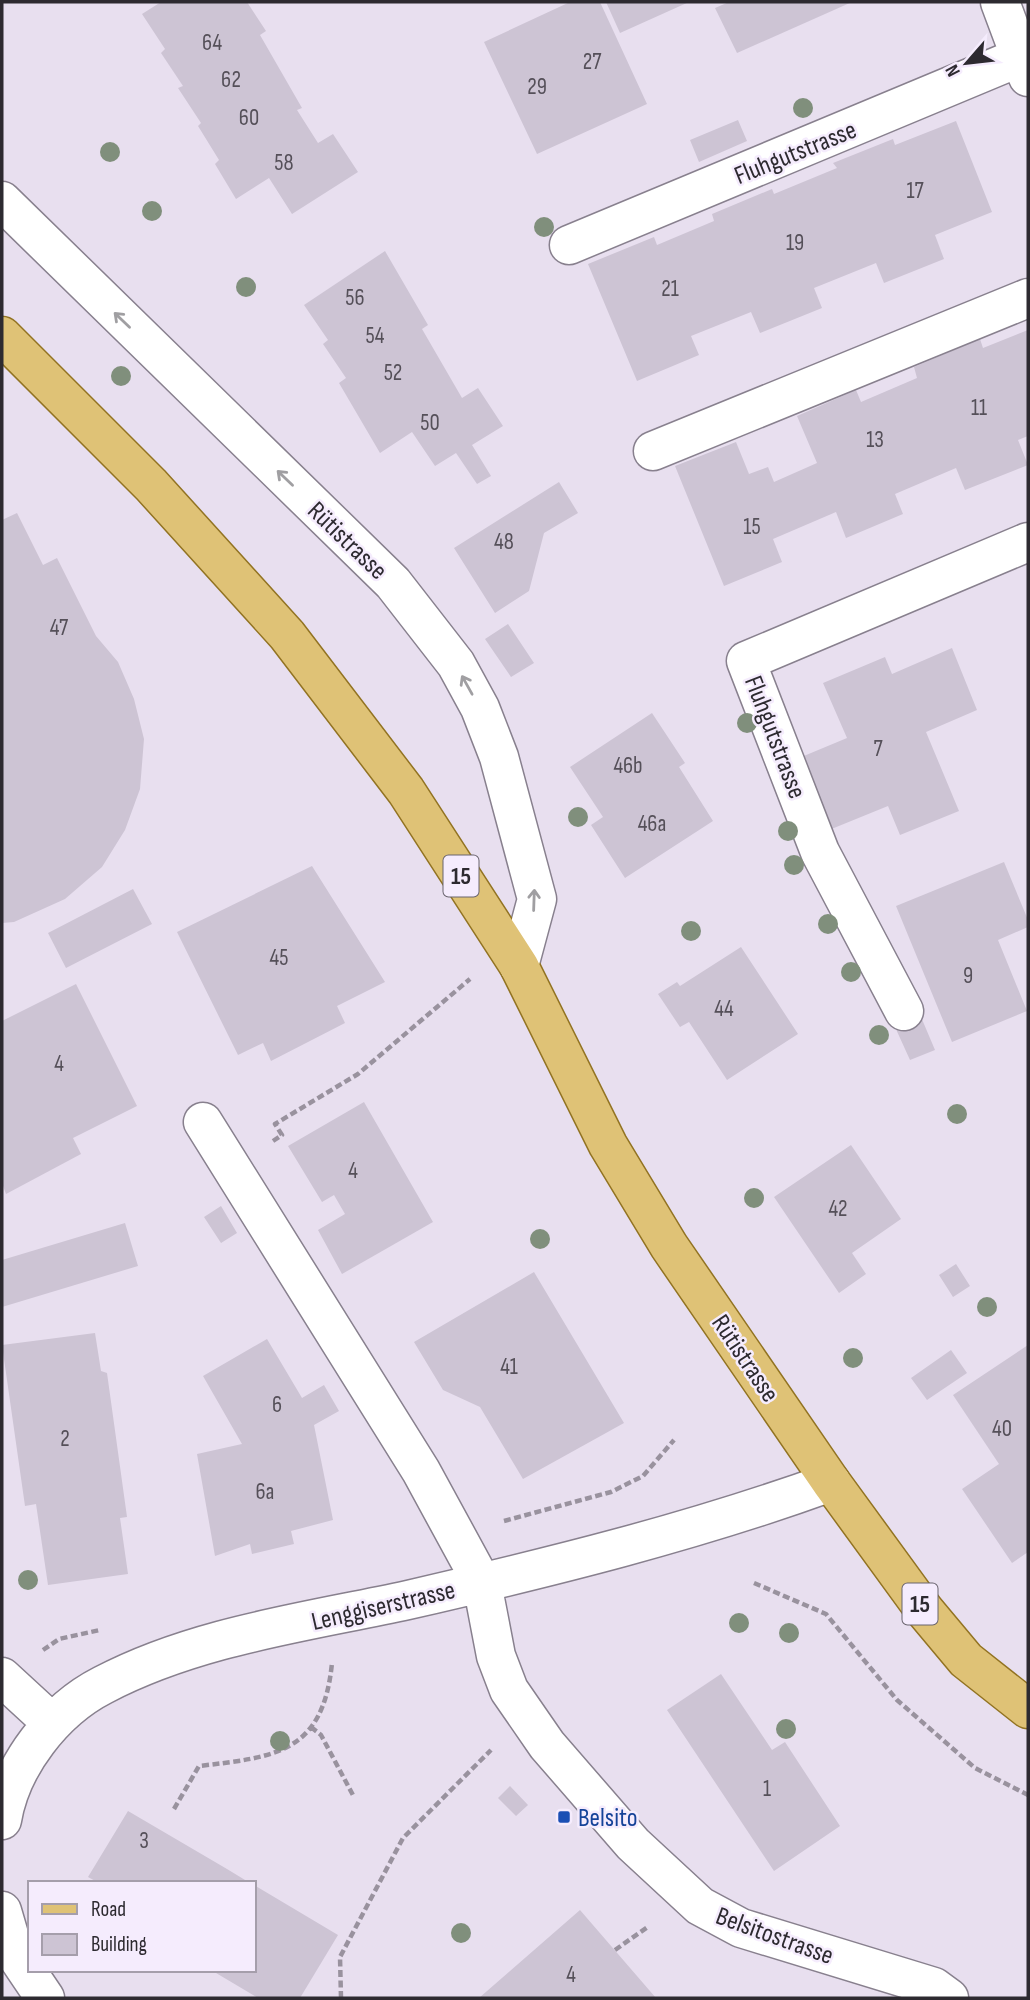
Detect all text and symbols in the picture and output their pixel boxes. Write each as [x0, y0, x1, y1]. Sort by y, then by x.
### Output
north arrow [932, 28, 1002, 98]
house number: 64 [202, 29, 222, 57]
house number: 27 [583, 48, 601, 76]
text: N [941, 60, 966, 80]
house number: 62 [221, 66, 241, 94]
house number: 29 [527, 73, 547, 101]
house number: 60 [239, 104, 259, 132]
street label: Fluhgutstrasse [730, 115, 861, 192]
house number: 58 [274, 149, 294, 177]
house number: 17 [906, 177, 924, 205]
house number: 19 [786, 229, 804, 257]
house number: 21 [661, 275, 679, 303]
house number: 56 [345, 284, 365, 312]
one-way arrow [114, 311, 131, 328]
house number: 54 [366, 322, 385, 350]
house number: 52 [384, 359, 402, 387]
house number: 11 [971, 394, 987, 422]
house number: 50 [420, 409, 440, 437]
house number: 13 [866, 426, 884, 454]
one-way arrow [277, 470, 294, 487]
street label: Rütistrasse [301, 496, 393, 587]
house number: 15 [743, 513, 761, 541]
house number: 48 [494, 528, 514, 556]
house number: 47 [50, 614, 68, 642]
street label: Fluhgutstrasse [737, 672, 812, 803]
one-way arrow [460, 675, 473, 696]
house number: 7 [873, 735, 883, 763]
house number: 46b [613, 752, 643, 780]
house number: 46a [638, 810, 666, 838]
road number: 15 [444, 856, 478, 896]
one-way arrow [527, 889, 540, 912]
house number: 45 [270, 944, 288, 972]
house number: 9 [963, 962, 973, 990]
house number: 44 [714, 995, 734, 1023]
house number: 4 [54, 1050, 64, 1078]
house number: 4 [348, 1157, 358, 1185]
house number: 42 [828, 1195, 848, 1223]
street label: Rütistrasse [704, 1309, 785, 1408]
house number: 41 [500, 1353, 518, 1381]
house number: 6 [272, 1391, 282, 1419]
house number: 40 [992, 1415, 1012, 1443]
house number: 2 [60, 1425, 70, 1453]
house number: 6a [256, 1478, 274, 1506]
street label: Lenggiserstrasse [308, 1575, 458, 1638]
road number: 15 [902, 1584, 937, 1624]
house number: 1 [763, 1775, 771, 1803]
place label: Belsito [578, 1803, 638, 1834]
marker: Belsito [556, 1809, 572, 1825]
house number: 3 [139, 1827, 149, 1855]
legend [28, 1881, 256, 1972]
text: Road [91, 1897, 126, 1922]
street label: Belsitostrasse [712, 1901, 837, 1972]
text: Building [91, 1932, 147, 1957]
house number: 4 [566, 1961, 576, 1989]

